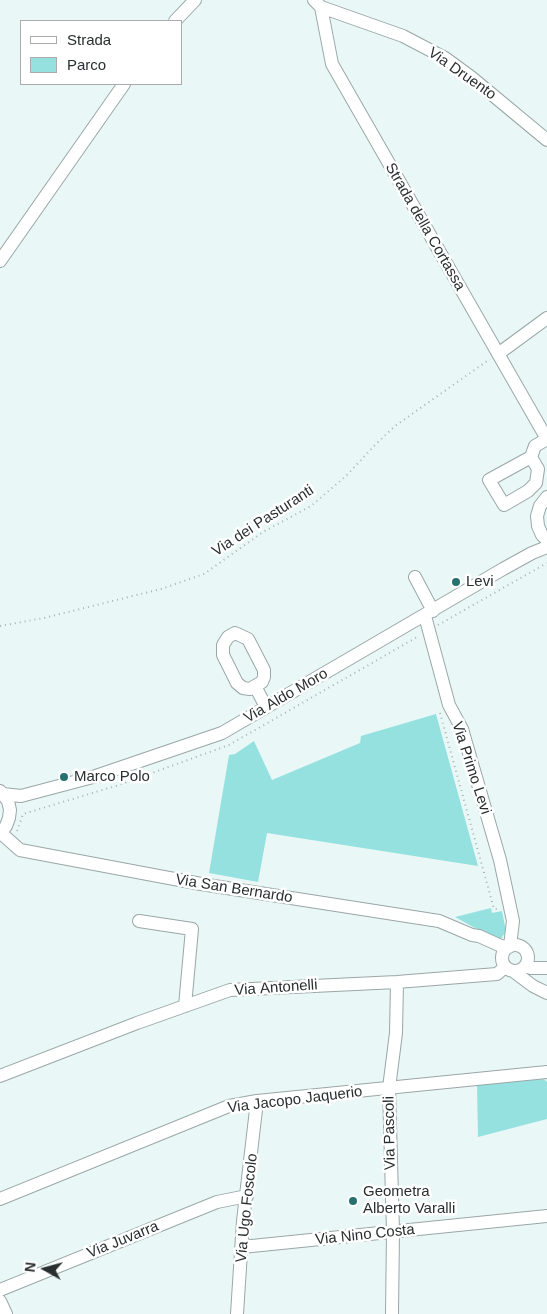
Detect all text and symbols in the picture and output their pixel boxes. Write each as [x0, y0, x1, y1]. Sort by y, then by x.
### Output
legend [20, 20, 182, 85]
text: Strada [67, 31, 111, 48]
street label: Via Druento [425, 44, 499, 104]
text: Parco [67, 56, 106, 73]
street label: Strada della Cortassa [381, 160, 469, 294]
street label: Via dei Pasturanti [209, 482, 317, 560]
place label: Levi [466, 573, 494, 591]
marker: Levi [450, 576, 462, 588]
street label: Via Aldo Moro [241, 665, 331, 727]
street label: Via Primo Levi [448, 719, 494, 817]
place label: Marco Polo [74, 768, 150, 786]
marker: Marco Polo [58, 771, 70, 783]
street label: Via San Bernardo [174, 871, 294, 907]
street label: Via Antonelli [234, 976, 318, 1000]
street label: Via Jacopo Jaquerio [227, 1083, 363, 1117]
street label: Via Pascoli [380, 1096, 400, 1170]
street label: Via Ugo Foscolo [232, 1152, 262, 1264]
place label: Geometra Alberto Varalli [363, 1183, 455, 1218]
marker: Geometra Alberto Varalli [347, 1195, 359, 1207]
street label: Via Juvarra [85, 1217, 161, 1263]
street label: Via Nino Costa [314, 1221, 416, 1249]
north arrow [20, 1244, 70, 1294]
text: N [22, 1261, 39, 1273]

